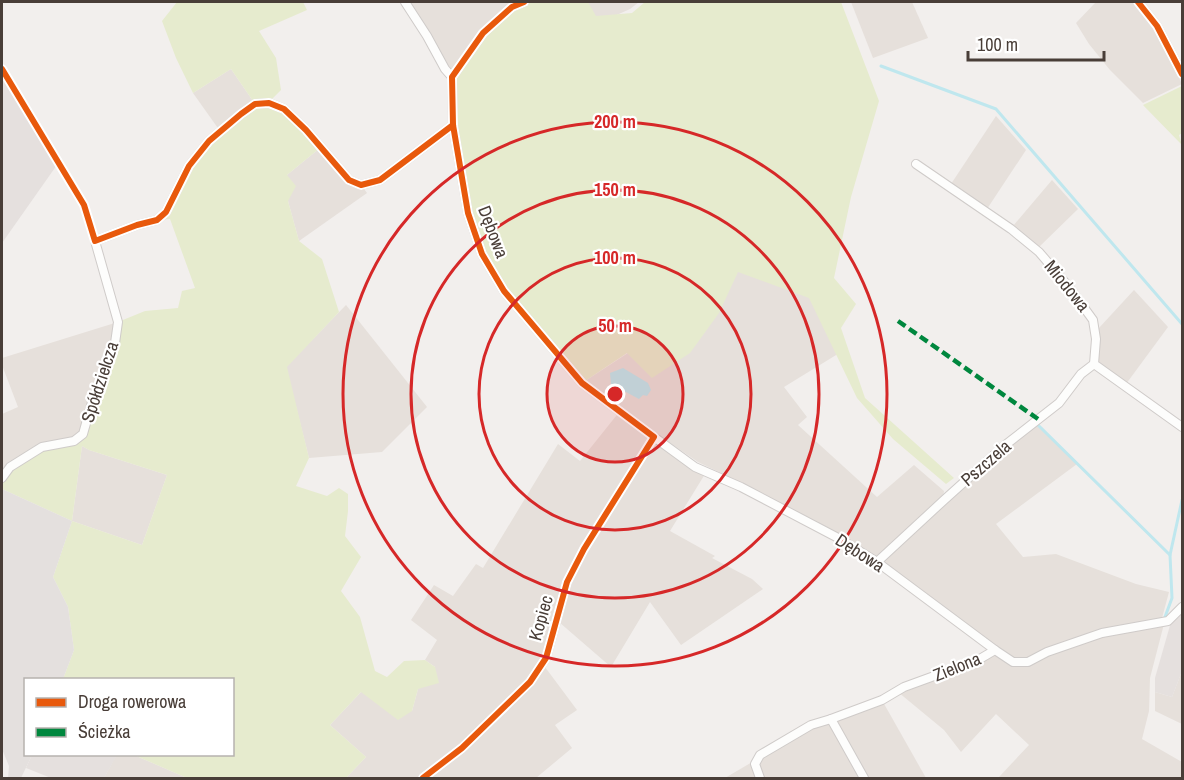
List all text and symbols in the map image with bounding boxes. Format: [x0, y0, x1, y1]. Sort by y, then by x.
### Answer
scale bar [968, 24, 1104, 62]
text: 100 m [977, 32, 1018, 57]
text: 200 m [594, 109, 636, 134]
text: 150 m [594, 177, 636, 202]
street label: Dębowa [472, 202, 515, 262]
text: 100 m [594, 245, 636, 270]
street label: Miodowa [1039, 255, 1096, 317]
text: 50 m [598, 313, 632, 338]
street label: Spółdzielcza [75, 338, 124, 426]
centre of rings [605, 384, 625, 404]
street label: Pszczela [955, 434, 1016, 491]
street label: Dębowa [831, 527, 890, 578]
street label: Kopiec [522, 592, 559, 643]
street label: Zielona [929, 646, 984, 687]
legend [24, 678, 234, 756]
text: Droga rowerowa [78, 689, 186, 714]
text: Ścieżka [78, 719, 131, 744]

